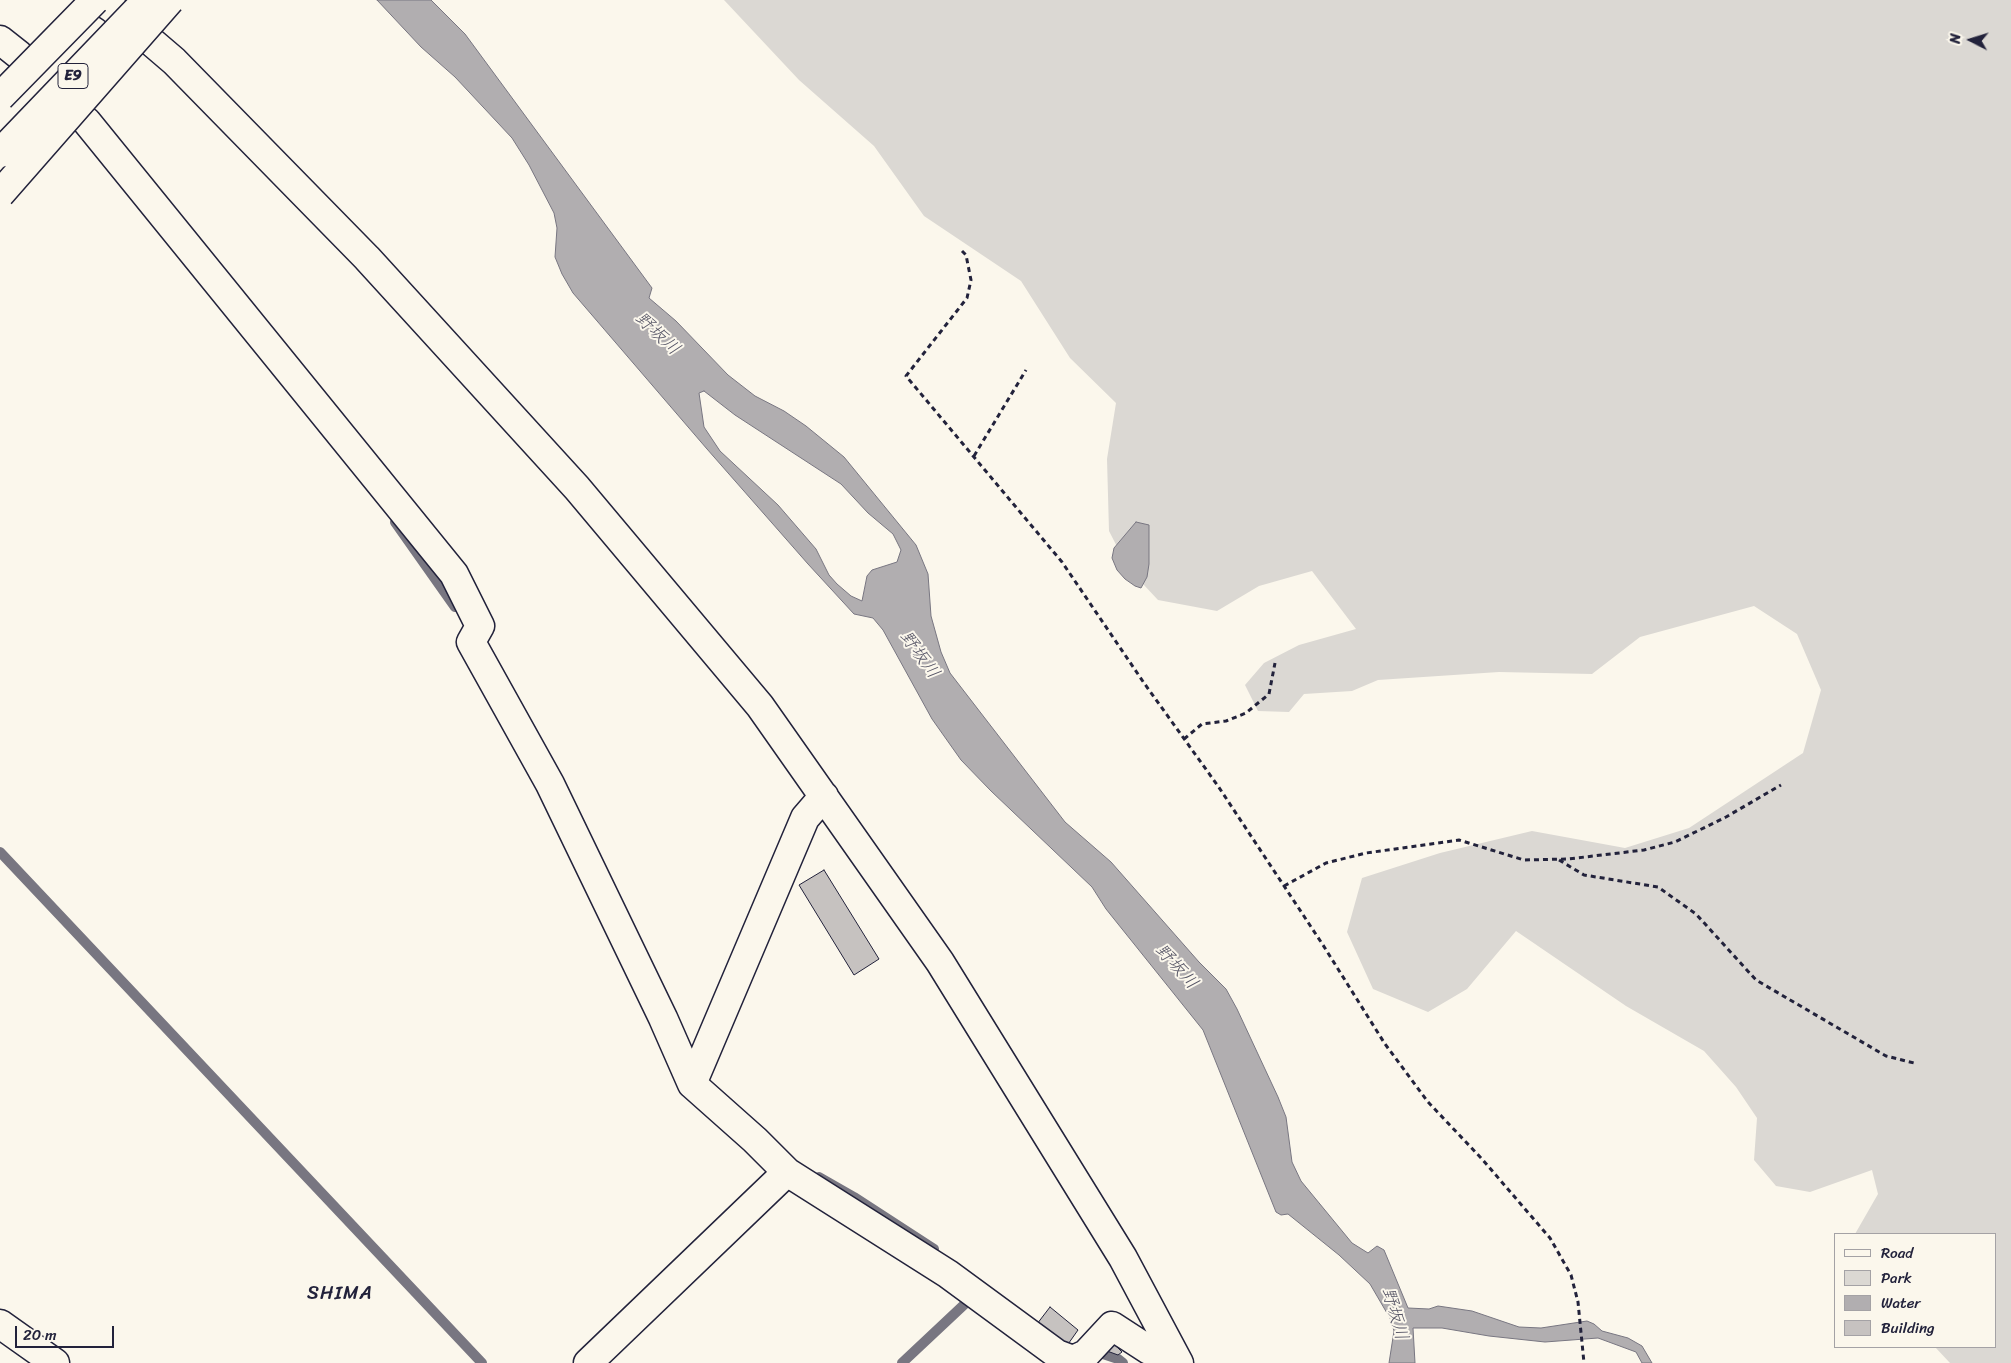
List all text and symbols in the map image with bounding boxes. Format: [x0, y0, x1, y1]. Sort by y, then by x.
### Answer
north arrow [1946, 15, 1996, 65]
text: N [1943, 33, 1968, 45]
road number: E9 [58, 64, 88, 88]
water label: 野坂川 [630, 308, 684, 360]
water label: 野坂川 [894, 627, 944, 683]
water label: 野坂川 [1150, 940, 1202, 994]
legend [1834, 1233, 1996, 1348]
text: Road [1881, 1240, 1913, 1266]
text: Park [1881, 1265, 1912, 1291]
district label: SHIMA [307, 1283, 373, 1305]
water label: 野坂川 [1376, 1285, 1412, 1343]
text: Water [1881, 1290, 1921, 1316]
text: Building [1881, 1315, 1935, 1341]
scale bar [18, 1316, 116, 1348]
text: 20 m [23, 1322, 57, 1348]

